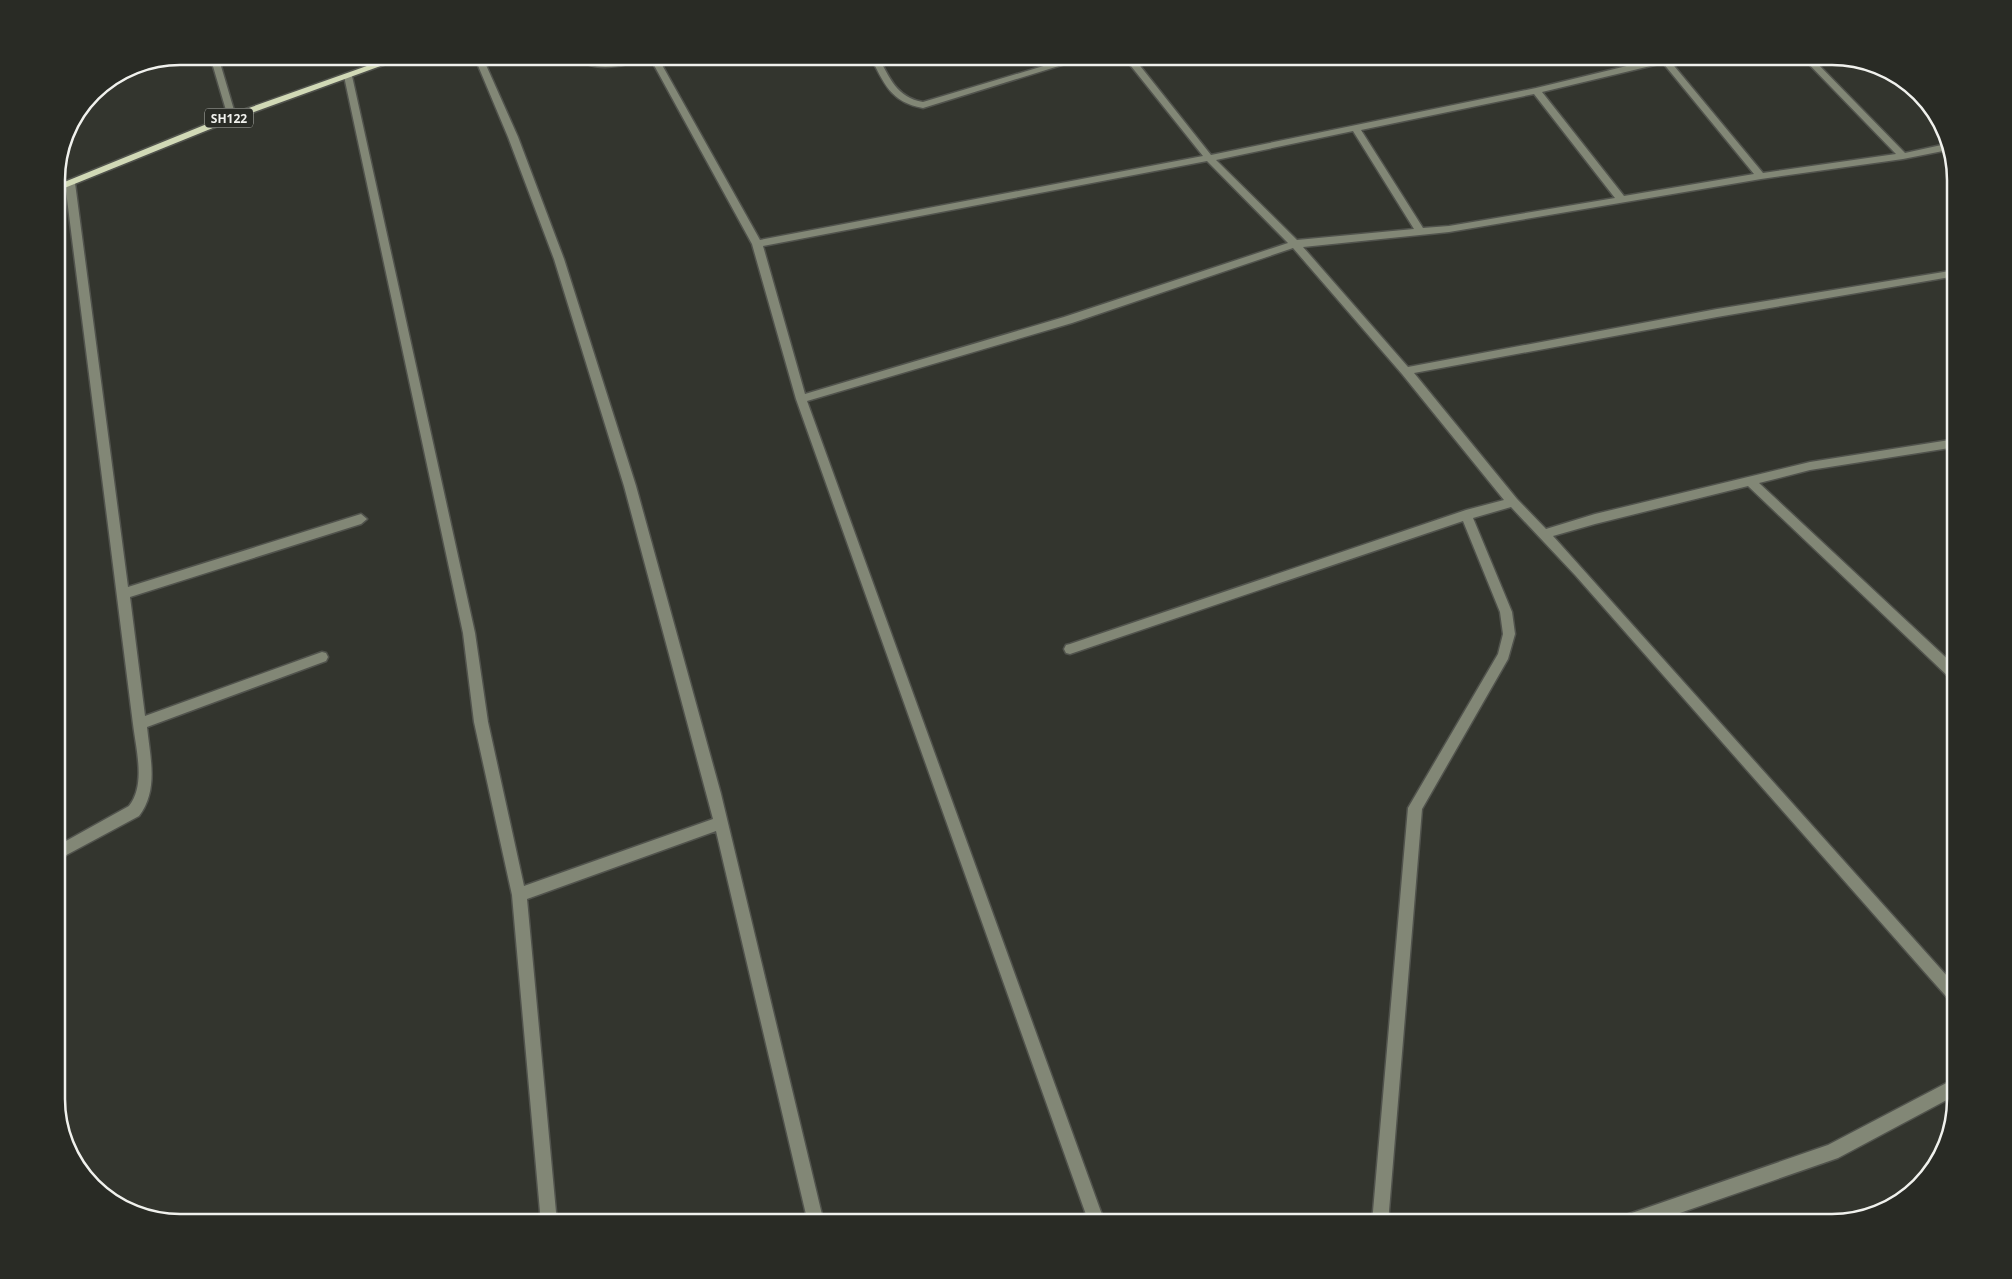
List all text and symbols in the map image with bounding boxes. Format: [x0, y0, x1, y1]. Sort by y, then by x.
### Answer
road number: SH122 [205, 109, 253, 128]

